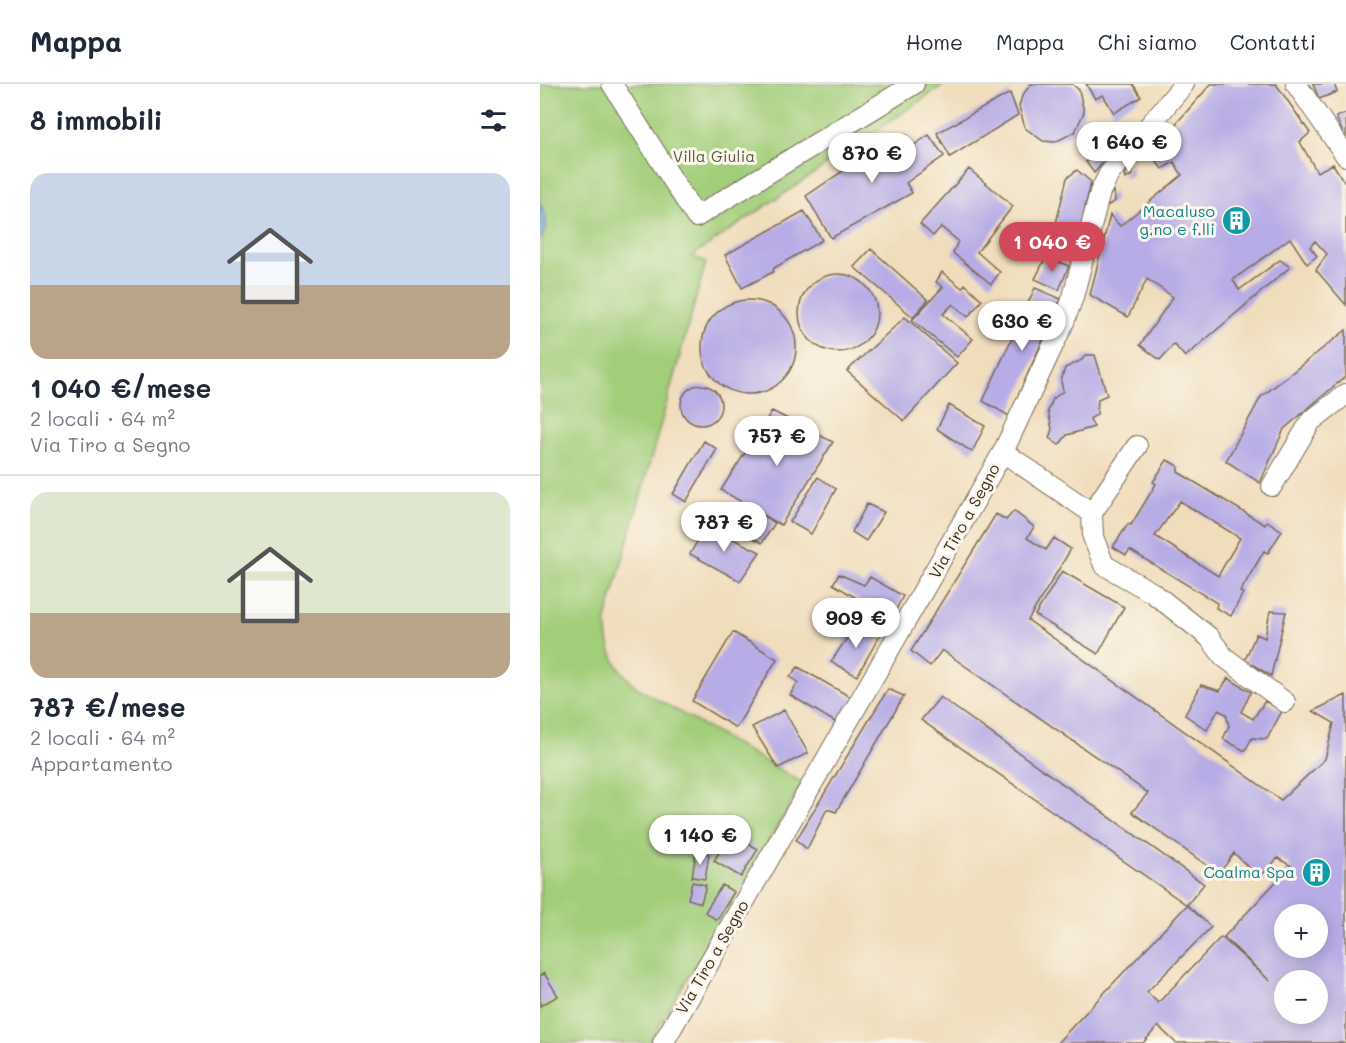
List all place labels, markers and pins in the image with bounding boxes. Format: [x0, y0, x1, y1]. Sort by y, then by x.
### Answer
pin: 1 640 € [1074, 122, 1184, 173]
pin: 870 € [830, 133, 914, 184]
place label: Macaluso g.no e f.lli [1140, 200, 1215, 239]
building icon: Macaluso g.no e f.lli [1220, 204, 1252, 236]
pin: 1 040 € [997, 222, 1107, 273]
pin: 630 € [980, 301, 1064, 352]
pin: 757 € [735, 416, 819, 467]
pin: 787 € [682, 502, 766, 553]
pin: 909 € [814, 598, 898, 649]
pin: 1 140 € [645, 815, 755, 866]
building icon: Coalma Spa [1300, 856, 1332, 888]
place label: Coalma Spa [1203, 861, 1295, 882]

